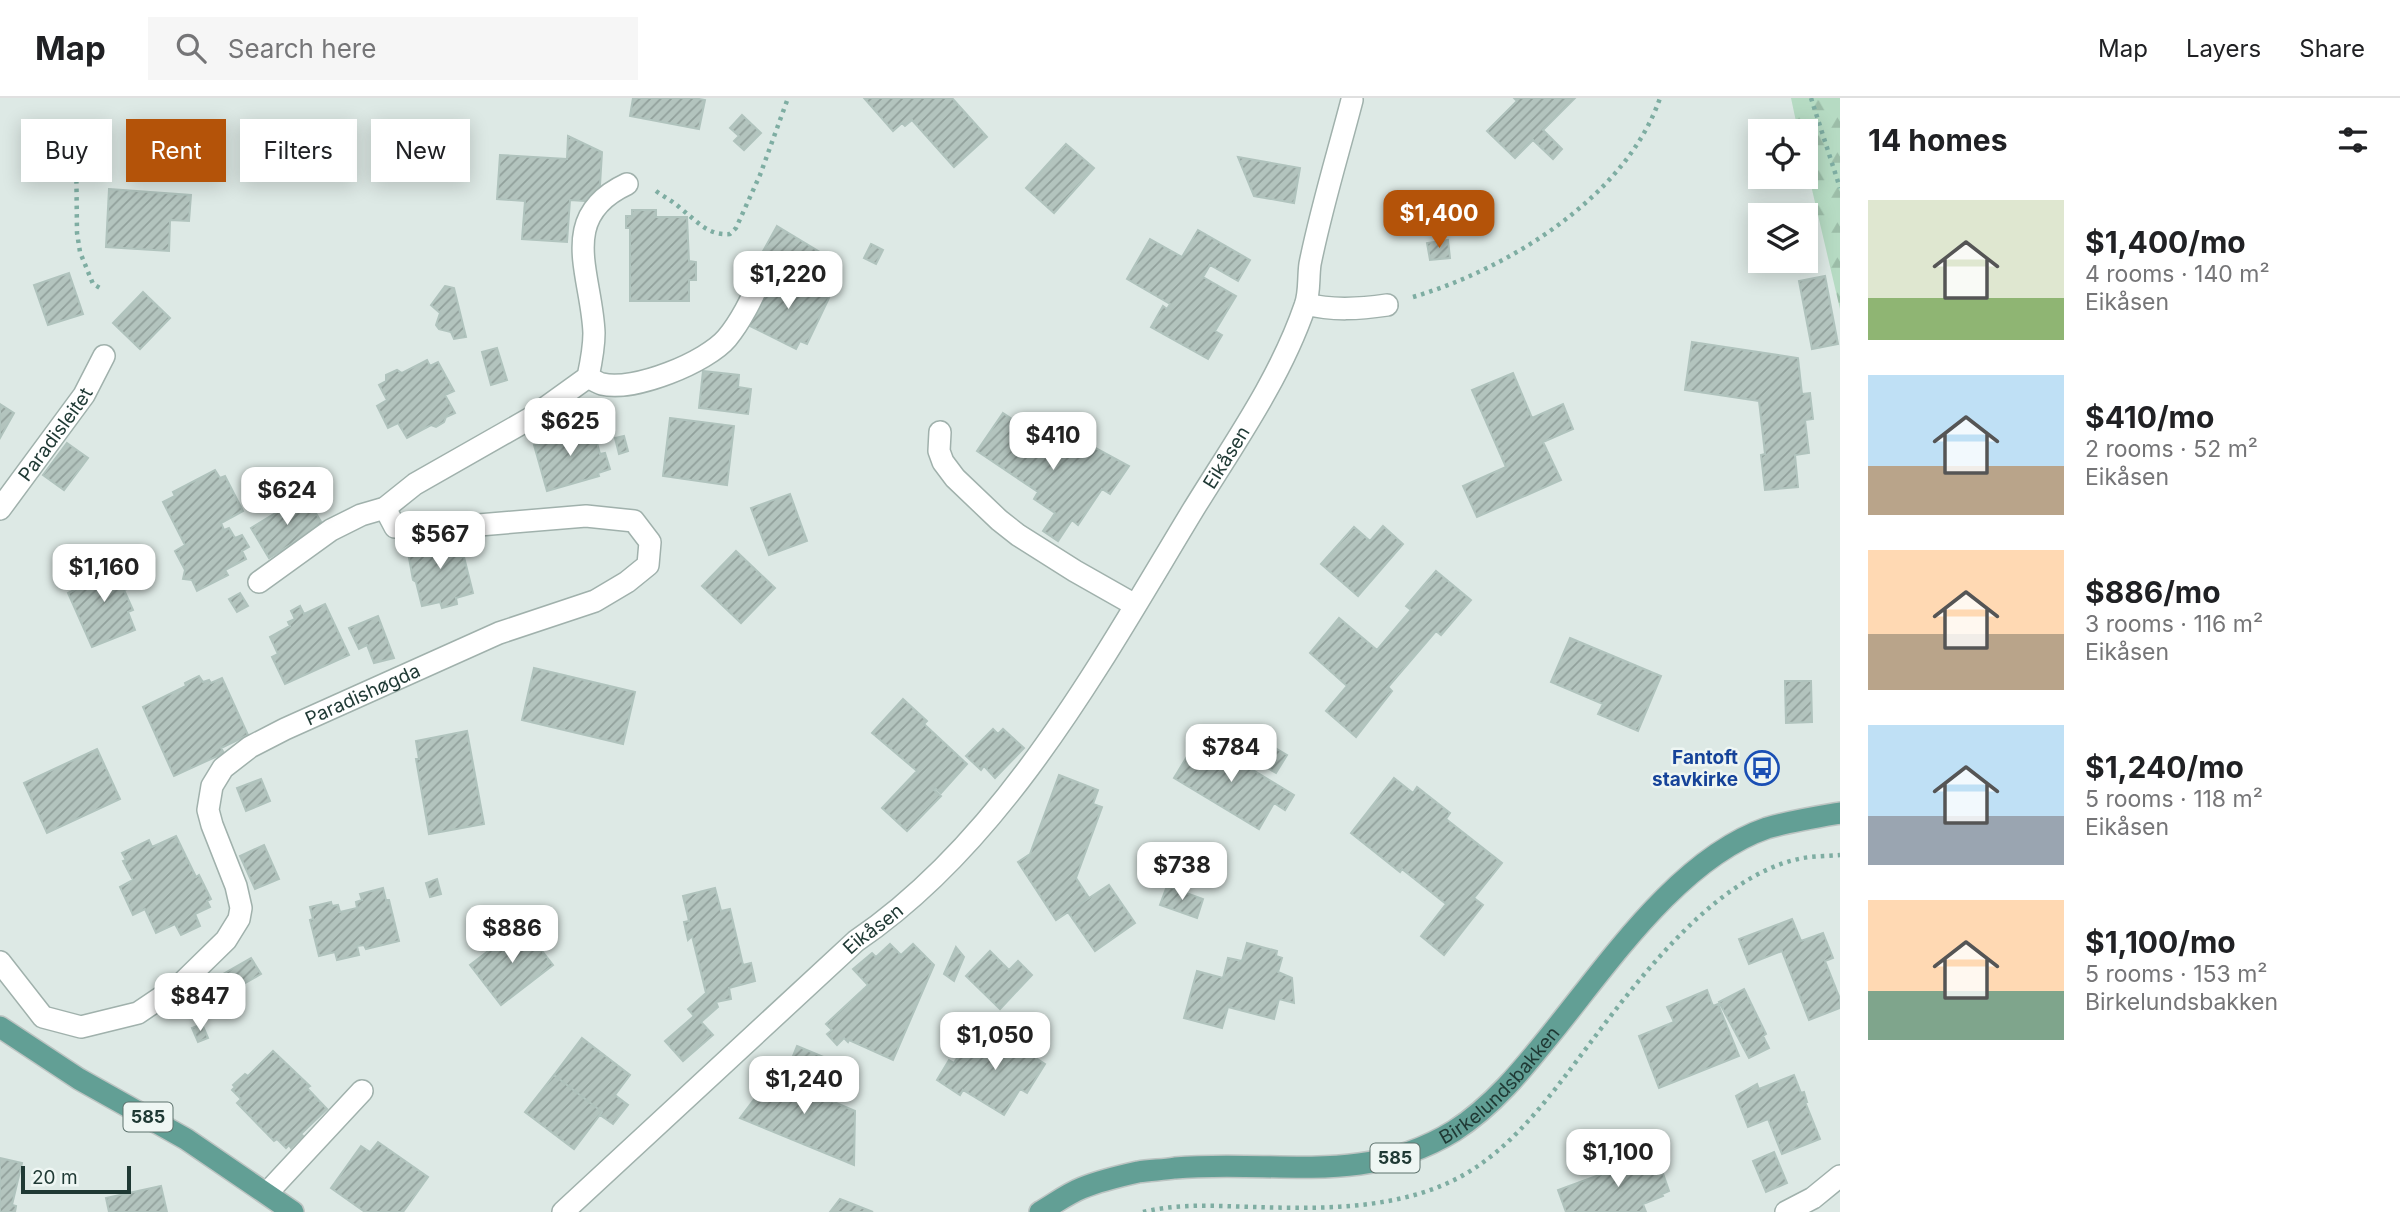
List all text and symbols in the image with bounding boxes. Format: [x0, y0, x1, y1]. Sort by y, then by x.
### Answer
search box [148, 17, 638, 80]
text: Map [35, 28, 106, 68]
icon: search [172, 29, 210, 67]
text: Search here [228, 33, 376, 64]
text: Map [2098, 34, 2148, 63]
text: Layers [2186, 34, 2261, 63]
text: Share [2299, 34, 2365, 63]
chip: Buy [21, 119, 112, 182]
chip: Rent [126, 119, 226, 182]
chip: Filters [240, 119, 357, 182]
chip: New [371, 119, 470, 182]
map controls [1748, 119, 1818, 273]
button: locate [1748, 119, 1818, 189]
icon: filters [2334, 121, 2372, 159]
text: 14 homes [1868, 122, 2007, 158]
pin: $1,400 [1382, 190, 1496, 250]
text: $1,400 [1399, 199, 1479, 227]
button: layers [1748, 203, 1818, 273]
text: $1,400/mo [2085, 224, 2246, 260]
icon: home [1924, 228, 2008, 312]
pin: $1,220 [731, 252, 845, 311]
text: $1,220 [749, 260, 827, 288]
text: 4 rooms · 140 m² [2085, 260, 2270, 288]
text: Eikåsen [2085, 288, 2169, 316]
street label: Paradisleitet [14, 384, 98, 486]
pin: $625 [529, 398, 611, 458]
text: $410/mo [2085, 399, 2214, 435]
icon: home [1924, 403, 2008, 487]
text: $625 [540, 407, 600, 435]
pin: $410 [1012, 412, 1094, 472]
text: $410 [1025, 421, 1081, 449]
street label: Eikåsen [1198, 422, 1255, 493]
text: 2 rooms · 52 m² [2085, 435, 2258, 463]
text: Eikåsen [2085, 463, 2169, 491]
pin: $624 [246, 468, 328, 527]
text: $624 [257, 476, 317, 504]
pin: $567 [399, 512, 481, 571]
text: $567 [411, 520, 469, 548]
pin: $1,160 [47, 545, 161, 604]
text: $1,160 [69, 553, 139, 581]
text: $886/mo [2085, 574, 2221, 610]
icon: home [1924, 578, 2008, 662]
text: 3 rooms · 116 m² [2085, 610, 2263, 638]
text: Eikåsen [2085, 638, 2169, 666]
street label: Paradishøgda [302, 659, 424, 730]
pin: $784 [1190, 724, 1272, 784]
text: $784 [1202, 733, 1260, 761]
place label: Fantoft stavkirke [1652, 746, 1738, 791]
bus stop icon: Fantoft stavkirke [1743, 749, 1781, 787]
text: $1,240/mo [2085, 749, 2244, 785]
icon: home [1924, 753, 2008, 837]
text: 5 rooms · 118 m² [2085, 785, 2263, 813]
text: Eikåsen [2085, 813, 2169, 841]
pin: $738 [1141, 842, 1223, 902]
text: $738 [1153, 851, 1211, 879]
street label: Eikåsen [838, 899, 908, 959]
pin: $886 [471, 906, 553, 965]
text: $886 [482, 914, 542, 942]
text: $1,100/mo [2085, 924, 2236, 960]
icon: home [1924, 928, 2008, 1012]
text: 5 rooms · 153 m² [2085, 960, 2267, 988]
pin: $847 [159, 974, 241, 1033]
text: $847 [171, 982, 229, 1010]
text: Birkelundsbakken [2085, 988, 2278, 1016]
pin: $1,050 [938, 1012, 1052, 1072]
text: $1,050 [956, 1021, 1034, 1049]
street label: Birkelundsbakken [1435, 1022, 1564, 1149]
pin: $1,240 [747, 1056, 861, 1116]
text: $1,240 [765, 1065, 843, 1093]
road number: 585 [124, 1102, 172, 1132]
pin: $1,100 [1561, 1130, 1675, 1189]
text: $1,100 [1582, 1138, 1654, 1166]
road number: 585 [1370, 1143, 1420, 1172]
scale bar [21, 1163, 131, 1195]
text: 20 m [32, 1166, 78, 1189]

